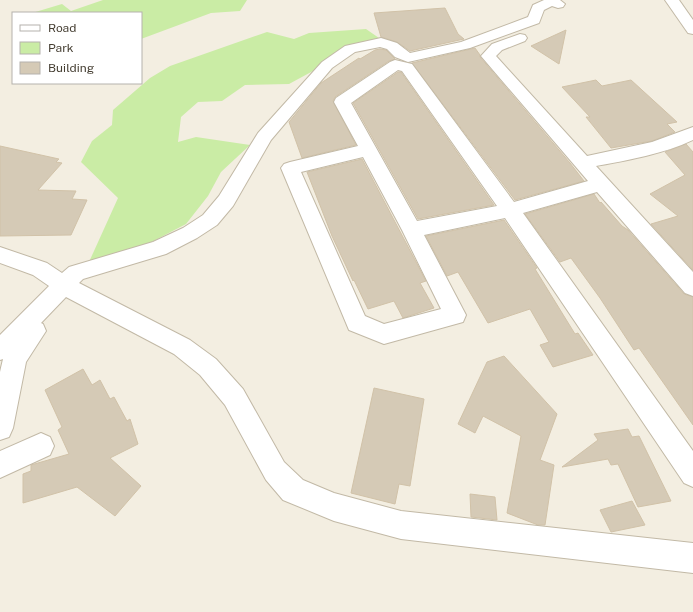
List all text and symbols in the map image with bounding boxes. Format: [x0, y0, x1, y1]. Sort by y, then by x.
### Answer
legend [12, 12, 142, 84]
text: Road [48, 21, 76, 35]
text: Park [48, 41, 74, 55]
text: Building [48, 61, 94, 75]

